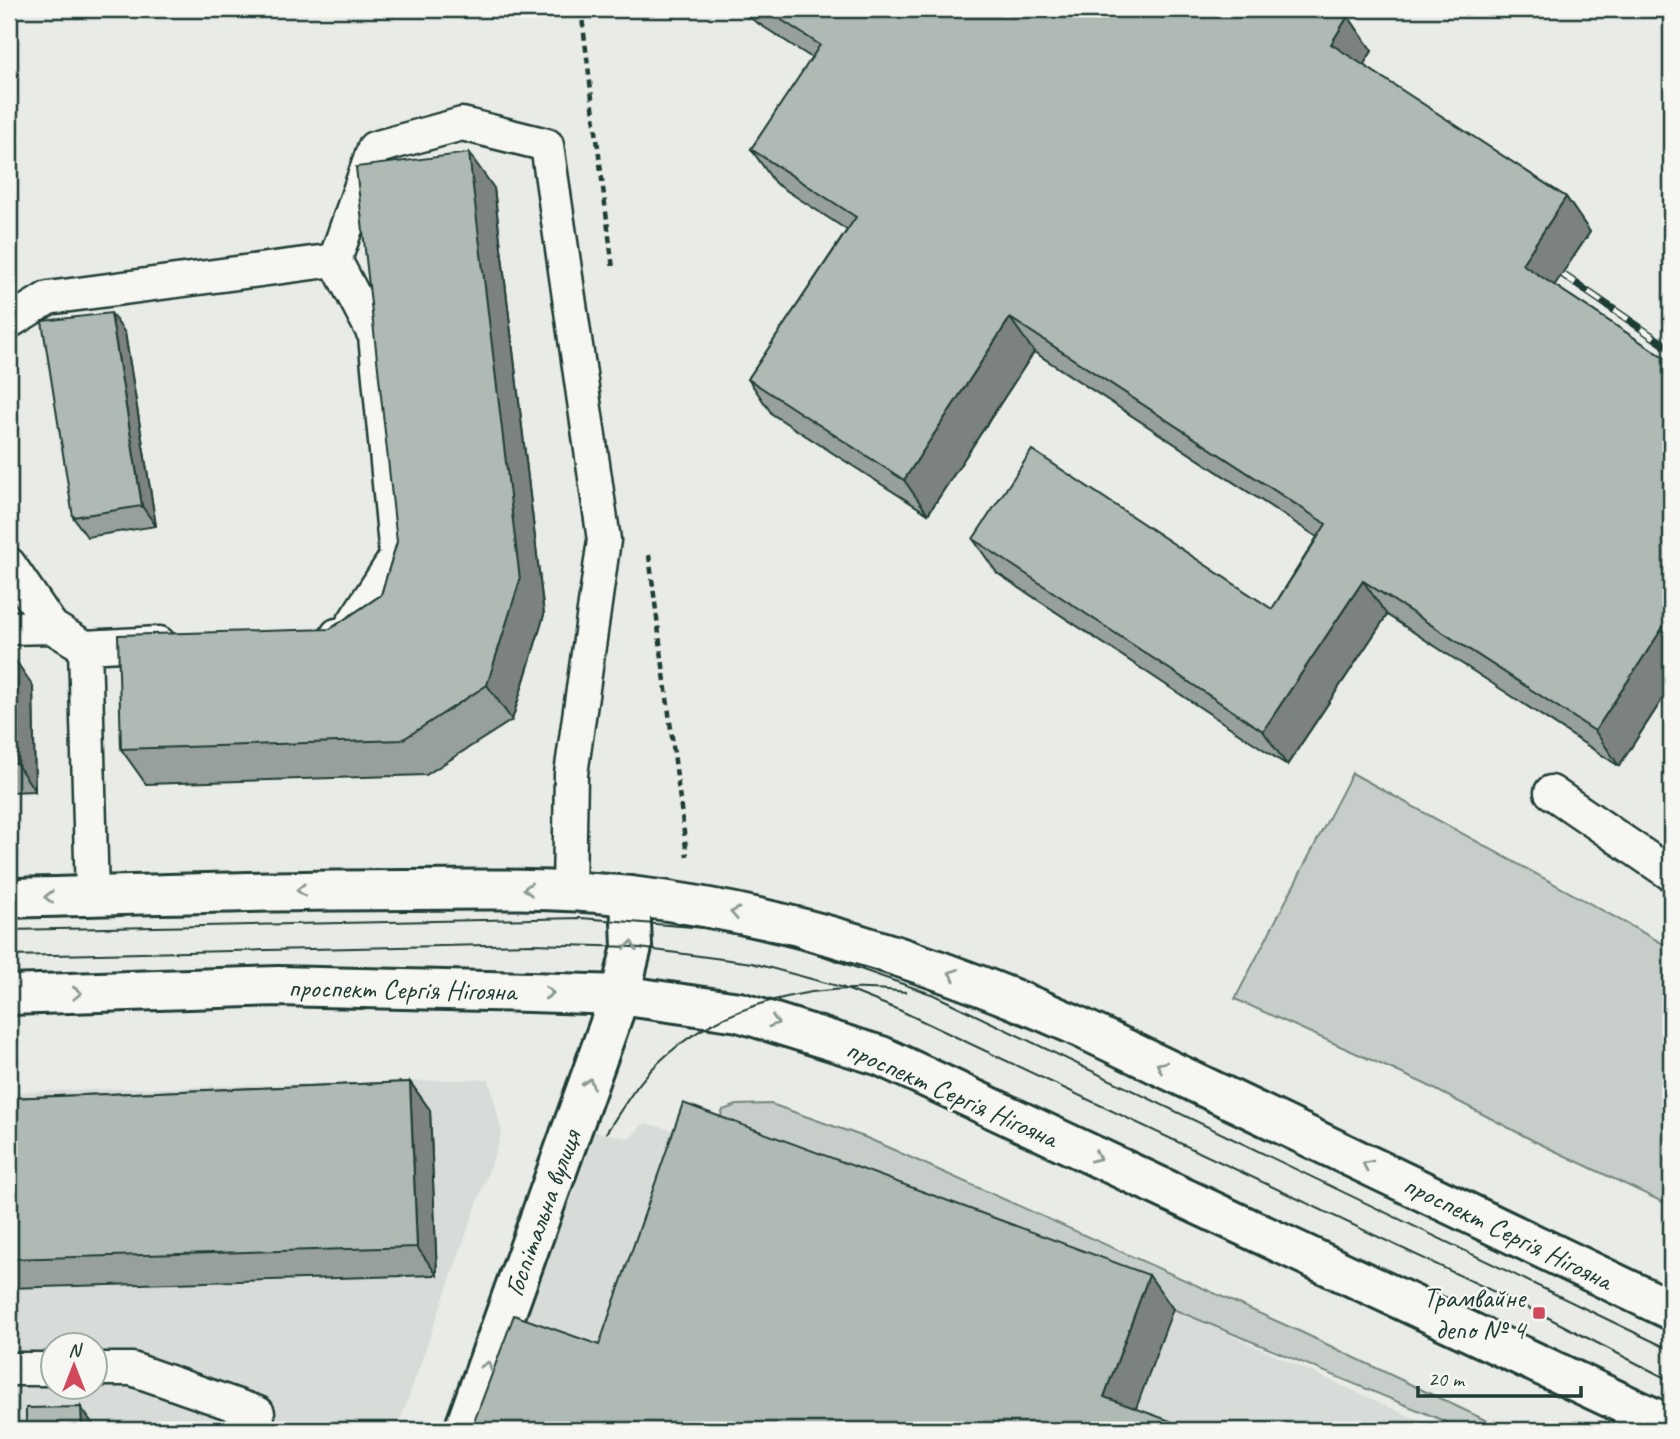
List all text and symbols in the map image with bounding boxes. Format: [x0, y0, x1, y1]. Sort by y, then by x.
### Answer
one-way arrow [522, 882, 533, 897]
one-way arrow [295, 883, 306, 898]
one-way arrow [43, 890, 54, 905]
one-way arrow [729, 907, 741, 922]
one-way arrow [623, 940, 638, 952]
one-way arrow [948, 969, 960, 983]
street label: проспект Сергія Нігояна [288, 970, 519, 1009]
one-way arrow [72, 985, 83, 1000]
one-way arrow [544, 985, 555, 1000]
one-way arrow [768, 1014, 780, 1029]
street label: проспект Сергія Нігояна [841, 1031, 1065, 1156]
one-way arrow [1156, 1061, 1168, 1075]
one-way arrow [581, 1077, 595, 1089]
street label: Госпітальна вулиця [496, 1123, 589, 1301]
one-way arrow [1089, 1149, 1102, 1163]
one-way arrow [1361, 1159, 1374, 1173]
street label: проспект Сергія Нігояна [1398, 1166, 1620, 1299]
place label: Трамвайне депо № 4 [1423, 1280, 1527, 1347]
marker: Трамвайне депо № 4 [1531, 1305, 1547, 1321]
north arrow [38, 1330, 108, 1400]
text: N [68, 1338, 83, 1362]
scale bar [1418, 1355, 1580, 1399]
one-way arrow [479, 1361, 493, 1373]
text: 20 m [1428, 1366, 1466, 1392]

